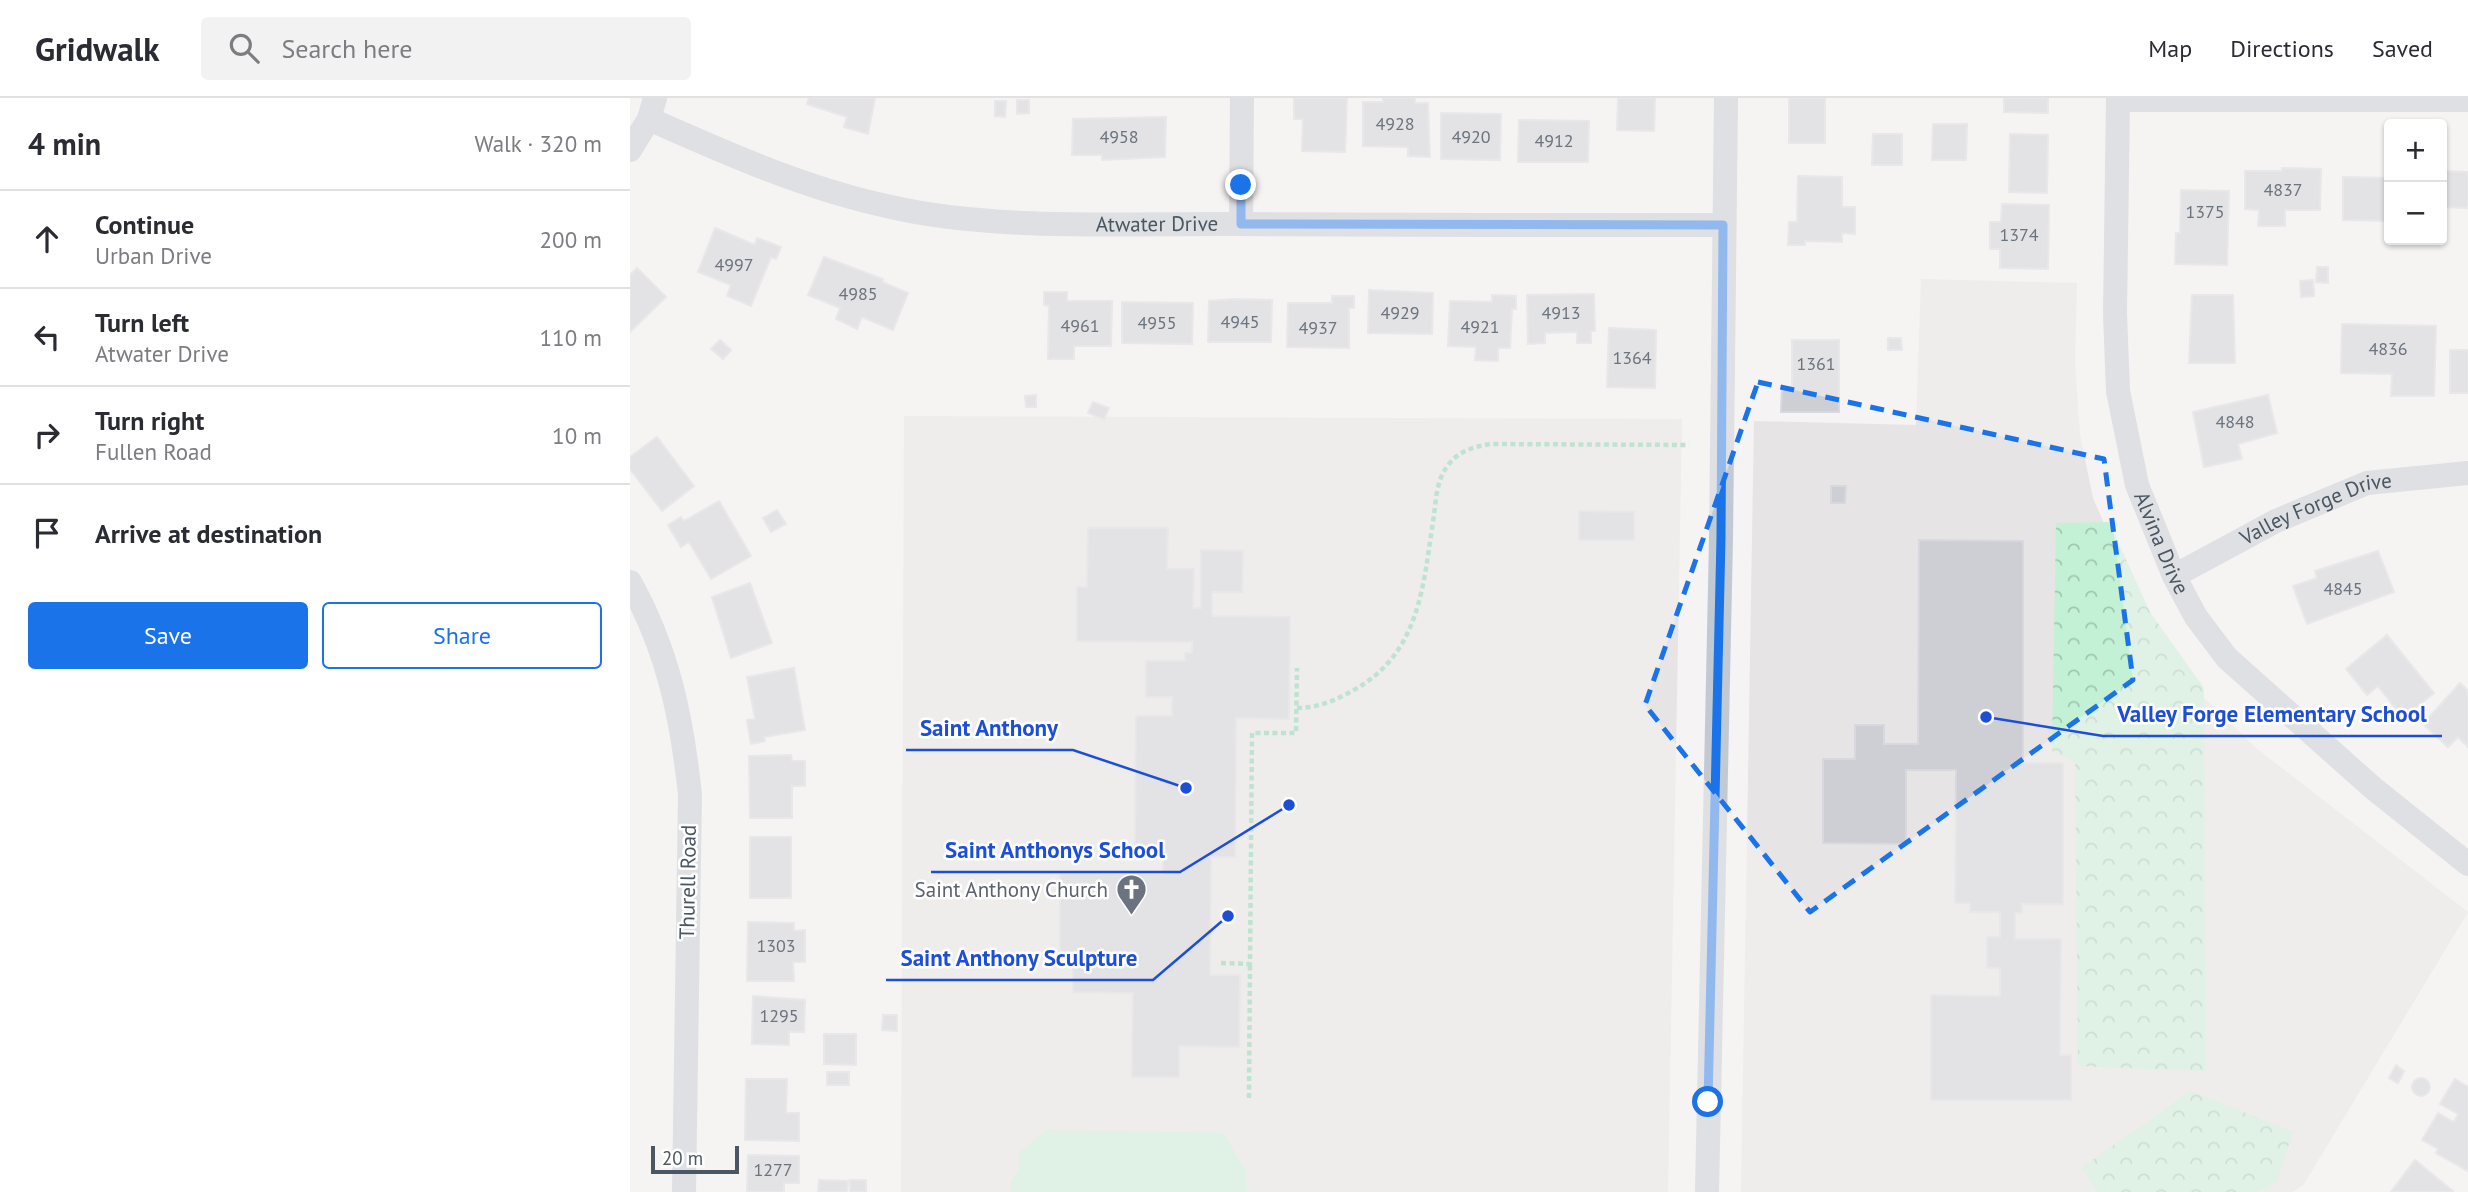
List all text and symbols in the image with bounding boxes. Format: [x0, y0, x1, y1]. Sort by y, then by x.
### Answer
search box [201, 17, 691, 80]
text: Gridwalk [35, 27, 159, 70]
icon: search [225, 29, 263, 67]
text: Search here [281, 32, 413, 65]
text: Map [2148, 33, 2192, 64]
text: Directions [2230, 33, 2334, 64]
text: Saved [2372, 33, 2433, 64]
house number: 4928 [1375, 112, 1415, 135]
map controls [2384, 119, 2447, 245]
button: + [2384, 119, 2447, 182]
text: 4 min [28, 124, 101, 163]
house number: 4958 [1099, 125, 1139, 148]
house number: 4920 [1451, 125, 1491, 148]
text: Walk · 320 m [475, 129, 602, 158]
house number: 4912 [1534, 129, 1574, 152]
route end [1225, 169, 1256, 200]
house number: 4837 [2263, 178, 2303, 201]
button: − [2384, 182, 2447, 245]
house number: 1375 [2185, 200, 2225, 223]
text: Continue [95, 208, 194, 241]
street label: Atwater Drive [1096, 210, 1218, 238]
icon: ahead [28, 220, 66, 258]
house number: 1374 [1999, 223, 2039, 246]
text: 200 m [540, 225, 602, 254]
text: Urban Drive [95, 241, 212, 270]
house number: 4997 [714, 253, 754, 276]
house number: 4985 [838, 282, 878, 305]
house number: 4929 [1380, 301, 1420, 324]
house number: 4913 [1541, 301, 1581, 324]
text: Turn left [95, 306, 189, 339]
house number: 4945 [1220, 310, 1260, 333]
house number: 4955 [1137, 311, 1177, 334]
house number: 4961 [1060, 314, 1100, 337]
house number: 4921 [1460, 315, 1500, 338]
house number: 4937 [1298, 316, 1338, 339]
icon: left [28, 318, 66, 356]
text: 110 m [540, 323, 602, 352]
house number: 4836 [2368, 337, 2408, 360]
text: Atwater Drive [95, 339, 229, 368]
house number: 1364 [1612, 346, 1652, 369]
house number: 1361 [1796, 352, 1836, 375]
text: Turn right [95, 404, 204, 437]
house number: 4848 [2215, 410, 2255, 433]
icon: right [28, 416, 66, 454]
text: 10 m [552, 421, 602, 450]
text: Fullen Road [95, 437, 212, 466]
street label: Valley Forge Drive [2234, 467, 2393, 551]
street label: Alvina Drive [2128, 488, 2195, 599]
icon: arrive [28, 514, 66, 552]
text: Arrive at destination [95, 517, 322, 550]
house number: 4845 [2323, 577, 2363, 600]
button: Save [28, 602, 308, 669]
button: Share [322, 602, 602, 669]
callout: Valley Forge Elementary School [2103, 692, 2442, 736]
text: Valley Forge Elementary School [2116, 699, 2427, 728]
callout: Saint Anthony [906, 706, 1073, 750]
text: Saint Anthony [920, 713, 1059, 742]
street label: Thurell Road [673, 824, 702, 940]
callout: Saint Anthonys School [931, 828, 1180, 872]
text: Saint Anthonys School [945, 835, 1165, 864]
church icon: Saint Anthony Church [1114, 873, 1148, 917]
place label: Saint Anthony Church [915, 876, 1108, 903]
house number: 1303 [756, 934, 796, 957]
callout: Saint Anthony Sculpture [886, 936, 1153, 980]
text: Saint Anthony Sculpture [901, 943, 1138, 972]
house number: 1295 [759, 1004, 799, 1027]
route start [1692, 1086, 1723, 1117]
scale bar [651, 1143, 738, 1175]
text: 20 m [662, 1146, 703, 1170]
house number: 1277 [753, 1158, 793, 1181]

